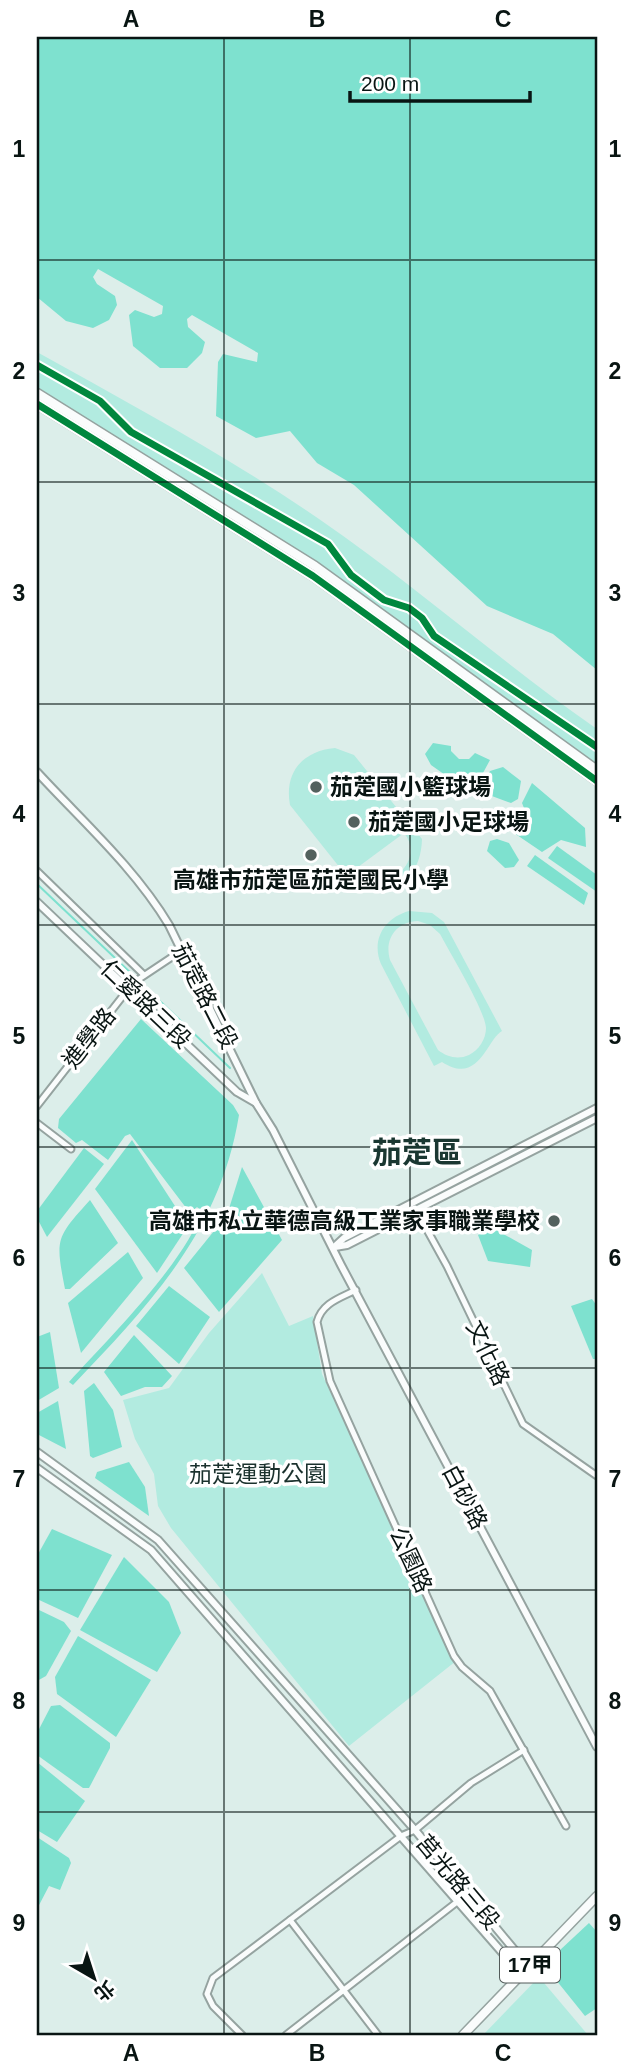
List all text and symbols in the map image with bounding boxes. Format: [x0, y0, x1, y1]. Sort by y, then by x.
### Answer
text: A [123, 6, 139, 32]
text: B [309, 6, 325, 32]
text: C [495, 6, 511, 32]
scale bar [350, 60, 531, 104]
text: 200 m [361, 72, 419, 95]
text: 1 [13, 136, 26, 162]
text: 1 [609, 136, 622, 162]
text: 2 [13, 358, 25, 384]
text: 2 [609, 358, 621, 384]
text: 3 [13, 580, 25, 606]
text: 3 [609, 580, 621, 606]
place label: 茄萣國小籃球場 [330, 774, 491, 800]
marker: 茄萣國小籃球場 [308, 779, 324, 795]
text: 4 [13, 801, 26, 827]
text: 4 [609, 801, 622, 827]
place label: 茄萣國小足球場 [368, 809, 529, 835]
marker: 茄萣國小足球場 [346, 814, 362, 830]
marker: 高雄市茄萣區茄萣國民小學 [303, 847, 319, 863]
place label: 高雄市茄萣區茄萣國民小學 [173, 867, 449, 893]
street label: 茄萣路二段 [167, 939, 243, 1053]
street label: 仁愛路三段 [96, 955, 196, 1053]
street label: 進學路 [58, 1003, 120, 1073]
text: 5 [13, 1023, 26, 1049]
text: 5 [609, 1023, 622, 1049]
district label: 茄萣區 [372, 1136, 462, 1169]
place label: 高雄市私立華德高級工業家事職業學校 [149, 1208, 540, 1234]
marker: 高雄市私立華德高級工業家事職業學校 [546, 1213, 562, 1229]
text: 6 [13, 1245, 25, 1271]
text: 6 [609, 1245, 621, 1271]
street label: 文化路 [461, 1316, 515, 1390]
street label: 白砂路 [437, 1460, 493, 1534]
park label: 茄萣運動公園 [189, 1461, 327, 1487]
text: 7 [13, 1466, 25, 1492]
text: 7 [609, 1466, 621, 1492]
street label: 公園路 [385, 1523, 437, 1597]
text: 8 [13, 1688, 26, 1714]
text: 8 [609, 1688, 622, 1714]
street label: 莒光路三段 [411, 1830, 505, 1934]
text: 9 [13, 1910, 25, 1936]
text: 9 [609, 1910, 621, 1936]
north arrow [60, 1942, 130, 2012]
road number: 17甲 [500, 1948, 560, 1982]
text: 北 [90, 1977, 118, 2005]
text: A [123, 2040, 139, 2066]
text: B [309, 2040, 325, 2066]
text: C [495, 2040, 511, 2066]

